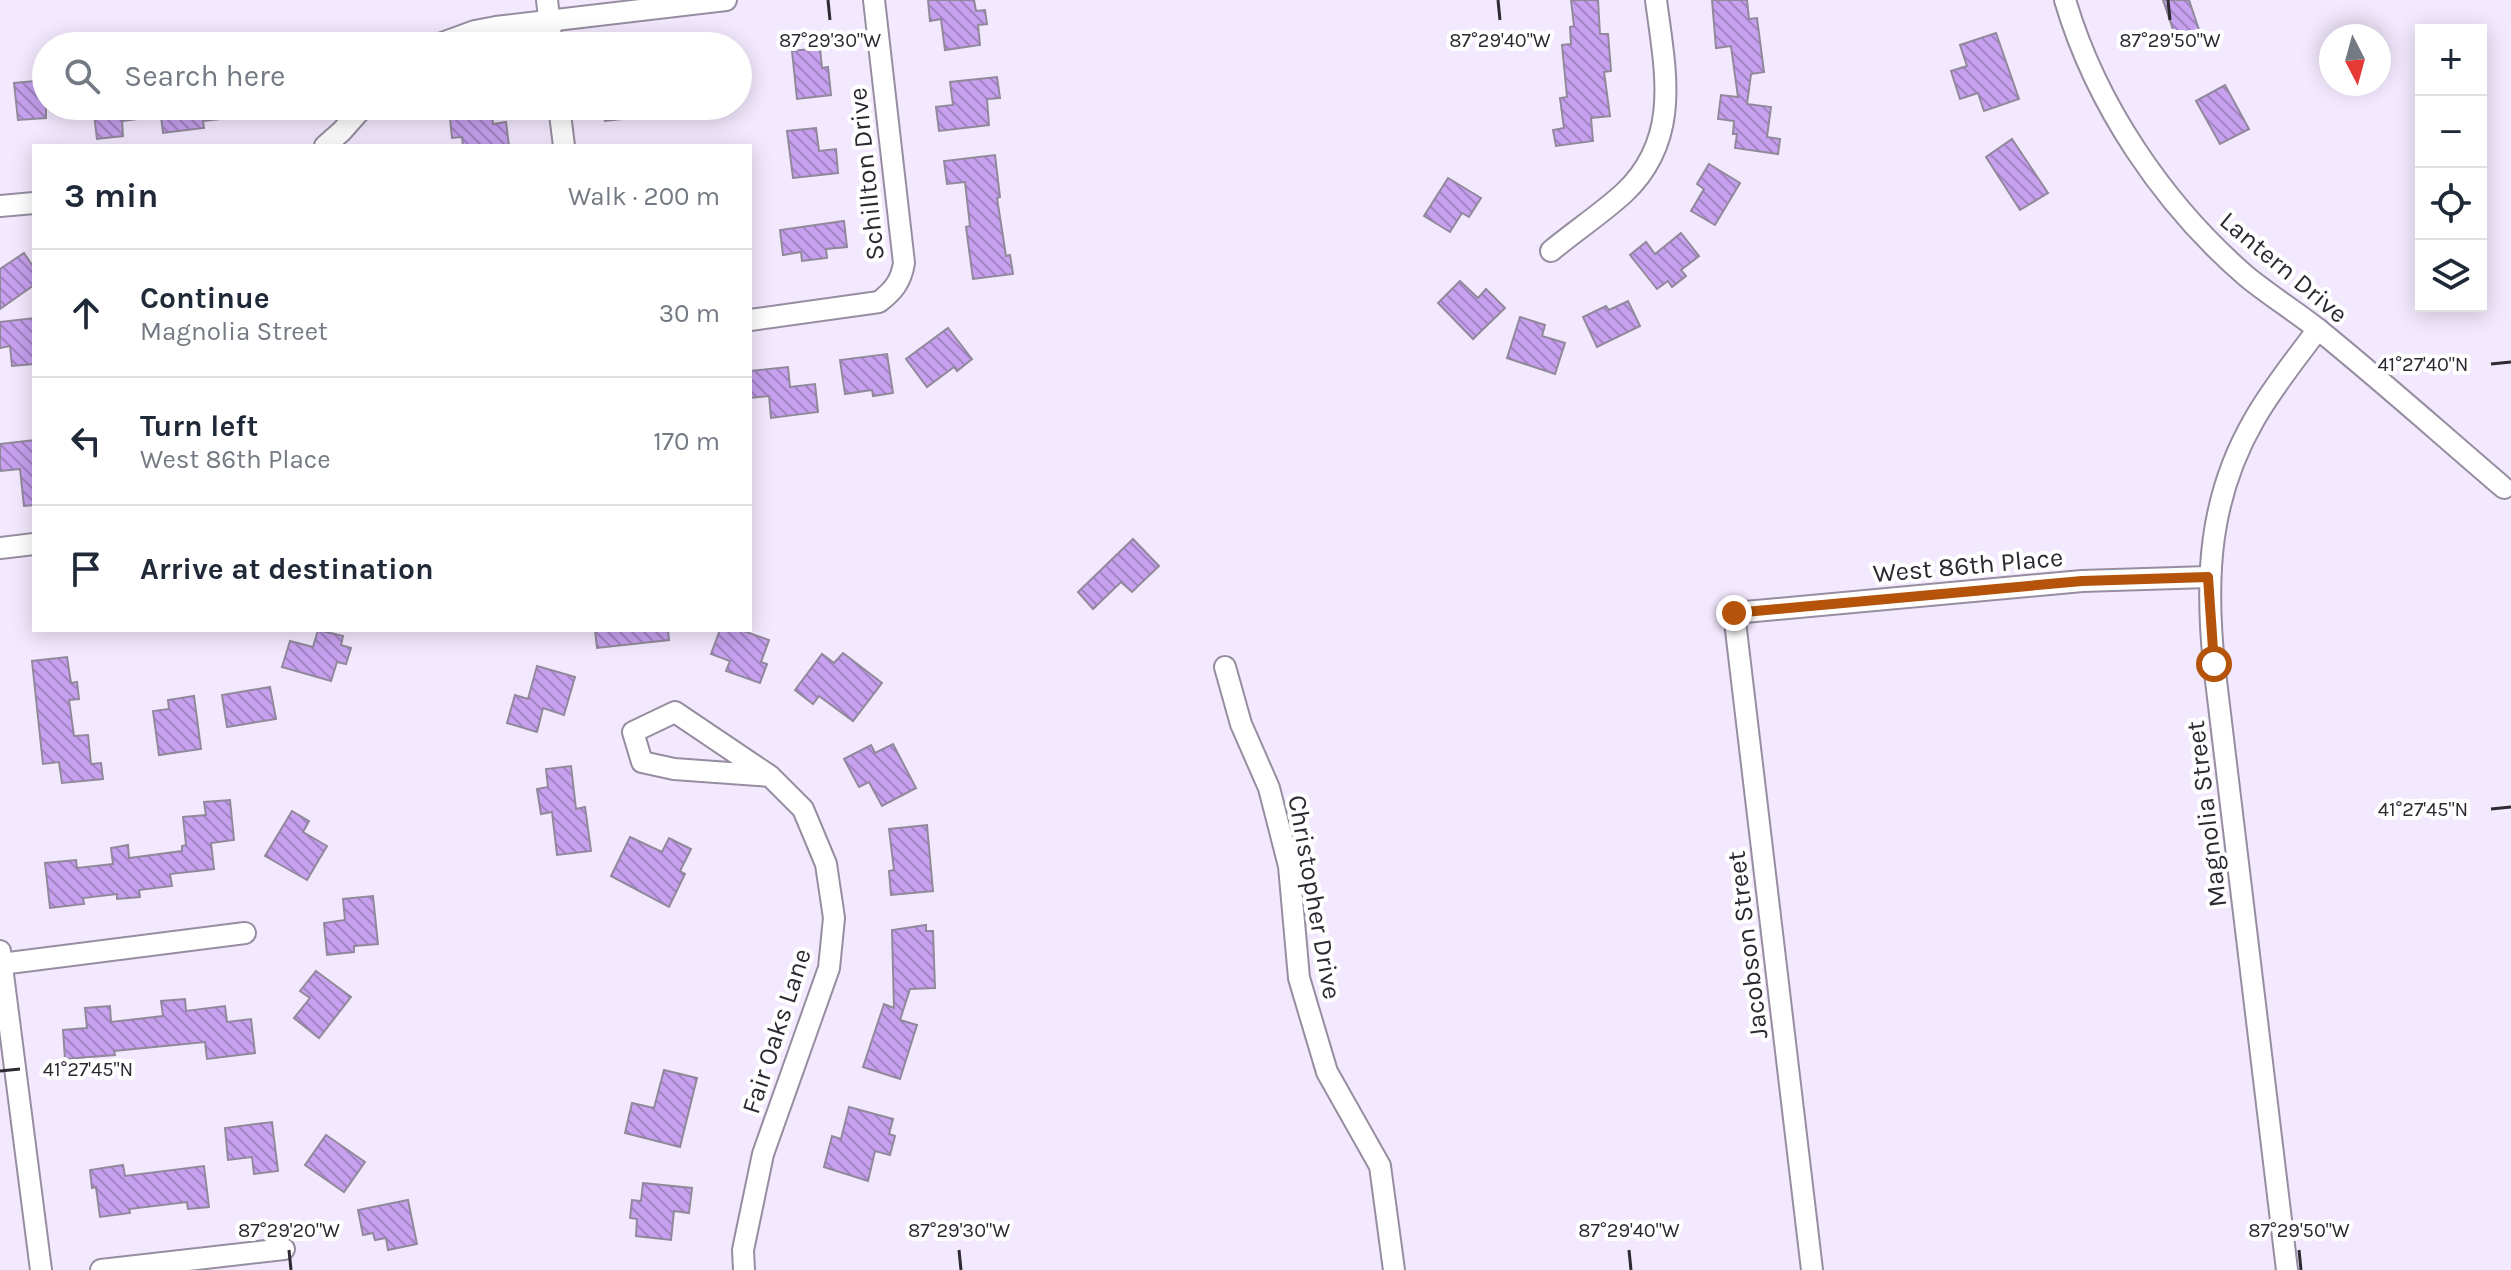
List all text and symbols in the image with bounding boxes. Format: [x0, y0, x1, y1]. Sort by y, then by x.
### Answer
north arrow [2319, 24, 2391, 96]
map controls [2415, 24, 2487, 312]
button: + [2415, 24, 2487, 96]
text: 87°29'30"W [779, 29, 881, 52]
text: 87°29'40"W [1449, 29, 1551, 52]
text: 87°29'50"W [2119, 29, 2221, 52]
search box [32, 32, 752, 120]
icon: search [60, 54, 104, 98]
text: Search here [124, 58, 285, 94]
street label: Schillton Drive [842, 86, 891, 262]
button: − [2415, 96, 2487, 168]
button: locate [2415, 168, 2487, 240]
text: 3 min [64, 176, 158, 216]
text: Walk · 200 m [568, 181, 720, 212]
street label: Lantern Drive [2213, 205, 2354, 330]
button: layers [2415, 240, 2487, 312]
text: Continue [140, 280, 270, 316]
icon: ahead [64, 291, 108, 335]
text: 30 m [659, 298, 720, 329]
text: Magnolia Street [140, 316, 328, 347]
text: 41°27'40"N [2377, 353, 2469, 376]
text: Turn left [140, 408, 258, 444]
icon: left [64, 419, 108, 463]
text: 170 m [653, 426, 720, 457]
text: West 86th Place [140, 444, 331, 475]
street label: West 86th Place [1872, 542, 2064, 589]
icon: arrive [64, 547, 108, 591]
text: Arrive at destination [140, 551, 434, 587]
route end [1716, 595, 1752, 631]
route start [2196, 646, 2232, 682]
street label: Magnolia Street [2180, 719, 2233, 909]
street label: Christopher Drive [1281, 792, 1348, 1002]
text: 41°27'45"N [2378, 798, 2468, 821]
street label: Jacobson Street [1721, 849, 1774, 1041]
street label: Fair Oaks Lane [735, 945, 818, 1118]
text: 41°27'45"N [43, 1058, 133, 1081]
text: 87°29'20"W [238, 1219, 340, 1242]
text: 87°29'30"W [908, 1219, 1010, 1242]
text: 87°29'40"W [1578, 1219, 1680, 1242]
text: 87°29'50"W [2248, 1219, 2350, 1242]

